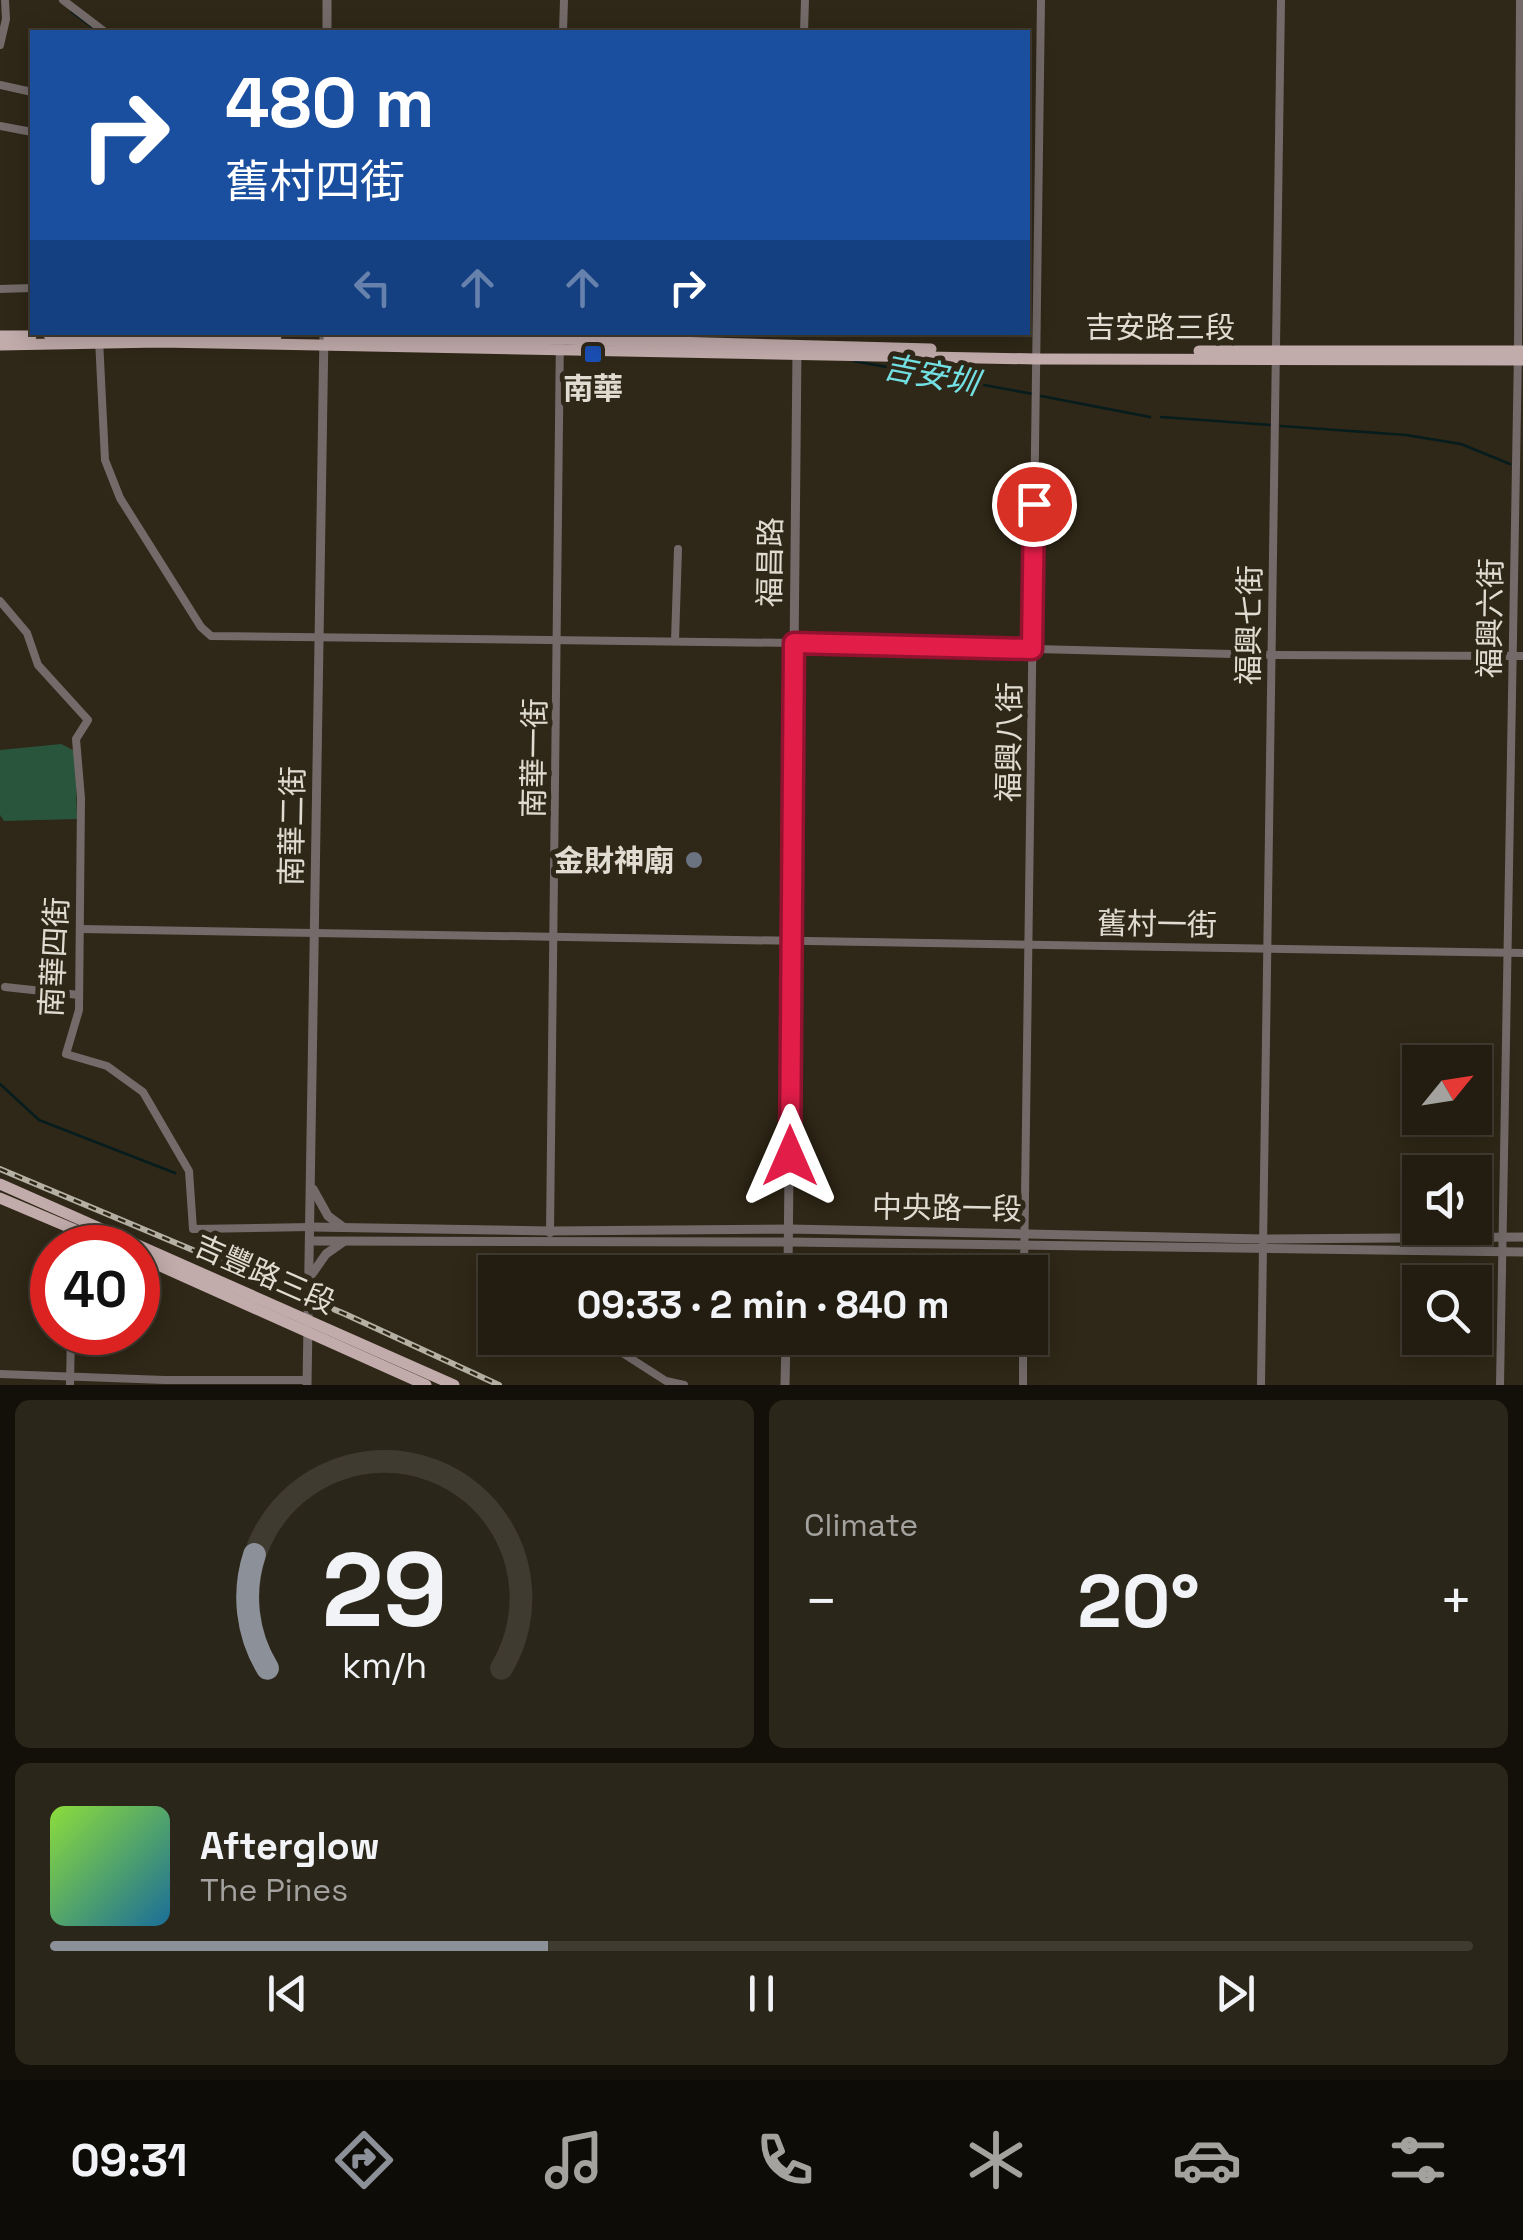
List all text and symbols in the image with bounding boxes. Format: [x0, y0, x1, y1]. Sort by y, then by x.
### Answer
text: 480 m [225, 58, 434, 147]
icon: right [60, 70, 190, 200]
text: 舊村四街 [225, 153, 405, 210]
icon: left [345, 260, 400, 315]
icon: ahead [450, 260, 505, 315]
icon: ahead [555, 260, 610, 315]
icon: right [660, 260, 715, 315]
street label: 吉安路三段 [1085, 308, 1235, 347]
marker: 南華 [582, 343, 604, 365]
water label: 吉安圳 [880, 346, 986, 405]
place label: 南華 [563, 369, 623, 408]
pin [992, 462, 1077, 547]
icon: arrive [1007, 477, 1062, 532]
street label: 福昌路 [750, 517, 790, 607]
street label: 福興六街 [1469, 558, 1511, 678]
street label: 福興七街 [1228, 565, 1270, 685]
street label: 福興八街 [988, 682, 1030, 802]
street label: 南華一街 [513, 698, 555, 818]
street label: 南華二街 [271, 766, 313, 886]
place label: 金財神廟 [554, 841, 674, 880]
marker: 金財神廟 [683, 849, 705, 871]
street label: 南華四街 [31, 896, 77, 1018]
street label: 舊村一街 [1097, 903, 1217, 945]
north arrow [1402, 1045, 1492, 1135]
map controls [1402, 1045, 1492, 1355]
position arrow [738, 1104, 842, 1208]
button: sound [1402, 1155, 1492, 1245]
street label: 中央路一段 [872, 1187, 1022, 1229]
speed limit sign: 40 [30, 1225, 160, 1355]
street label: 吉豐路三段 [189, 1226, 341, 1322]
button: search [1402, 1265, 1492, 1355]
text: 09:33 · 2 min · 840 m [577, 1281, 949, 1329]
text: Climate [804, 1505, 918, 1545]
text: 29 [322, 1524, 447, 1656]
text: 20° [1077, 1553, 1200, 1649]
text: − [804, 1566, 838, 1636]
text: + [1439, 1566, 1473, 1636]
text: km/h [342, 1643, 427, 1688]
text: Afterglow [200, 1822, 380, 1870]
text: The Pines [200, 1870, 348, 1910]
icon: previous [260, 1966, 315, 2021]
icon: pause [734, 1966, 789, 2021]
icon: next [1208, 1966, 1263, 2021]
icon: directions [329, 2125, 399, 2195]
icon: music [539, 2125, 609, 2195]
icon: phone [750, 2125, 820, 2195]
icon: climate [961, 2125, 1031, 2195]
icon: car [1172, 2125, 1242, 2195]
icon: filters [1383, 2125, 1453, 2195]
text: 09:31 [70, 2132, 188, 2189]

